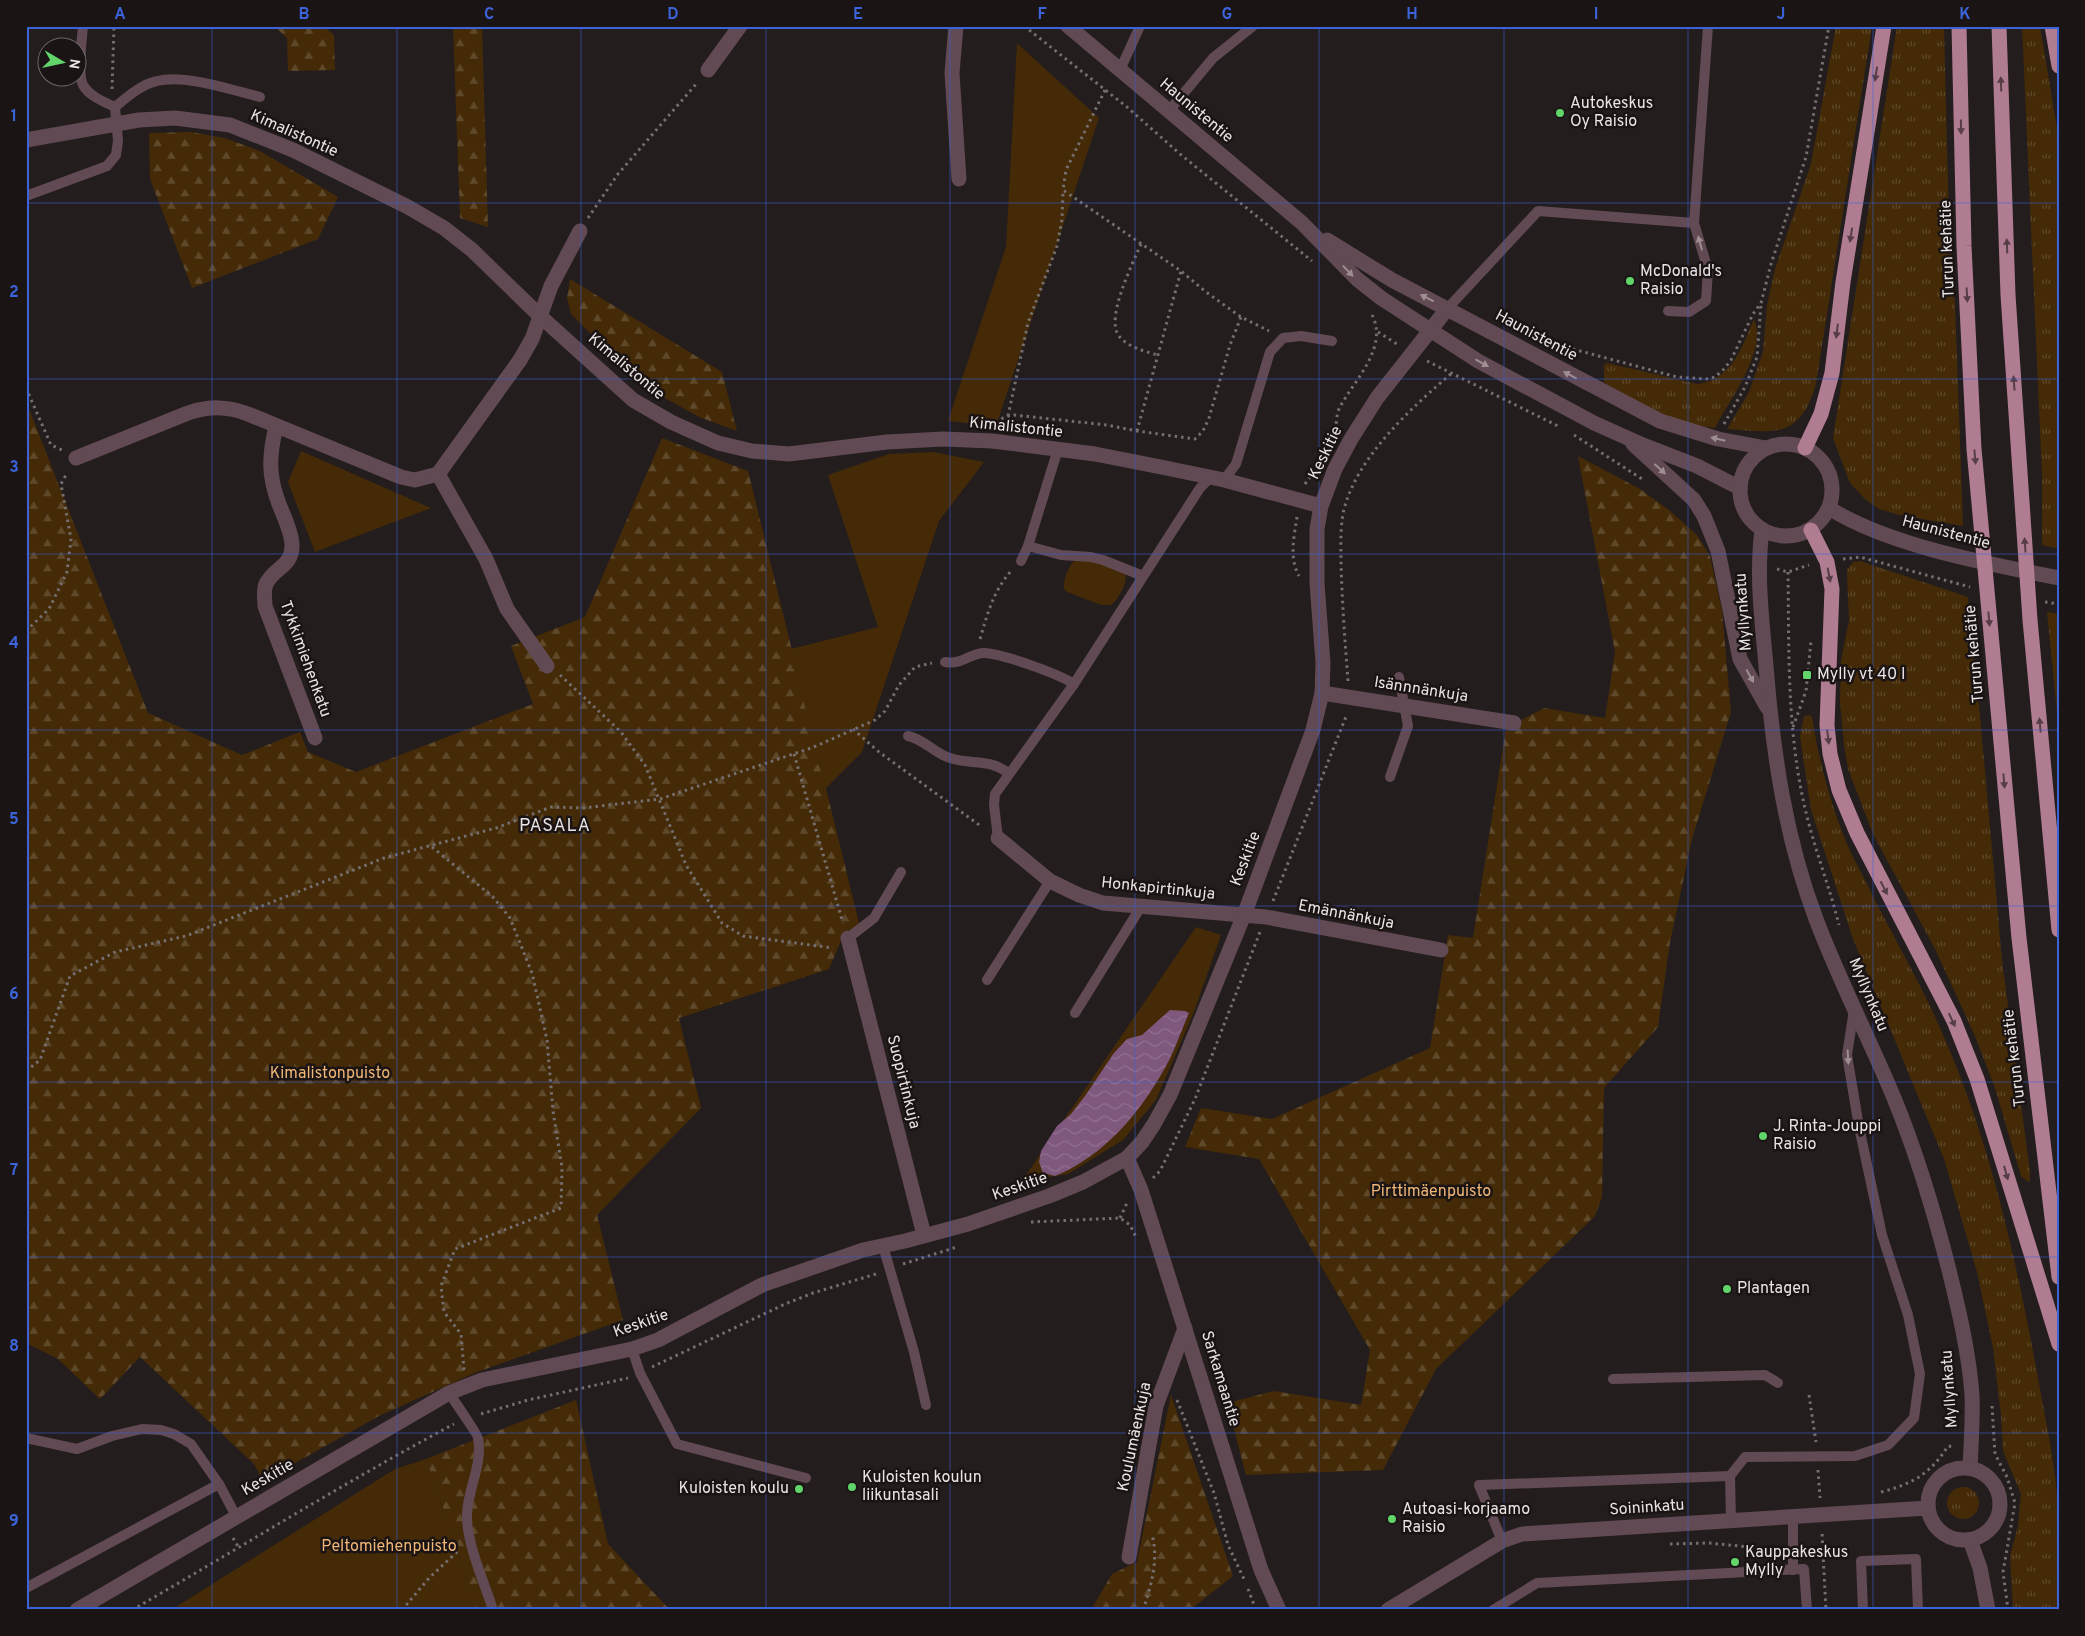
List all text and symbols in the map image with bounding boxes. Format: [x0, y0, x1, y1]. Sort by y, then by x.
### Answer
text: A [114, 5, 126, 25]
text: B [298, 5, 310, 25]
text: C [484, 5, 494, 25]
text: D [667, 5, 679, 25]
text: E [853, 5, 863, 25]
text: F [1037, 5, 1047, 25]
text: G [1222, 5, 1232, 25]
text: H [1406, 5, 1418, 25]
text: I [1594, 5, 1598, 25]
text: J [1777, 5, 1785, 25]
text: K [1959, 5, 1971, 25]
north arrow [38, 38, 88, 88]
text: N [64, 57, 83, 70]
one-way arrow [1872, 67, 1880, 83]
street label: Haunistentie [1155, 74, 1237, 148]
one-way arrow [1997, 75, 2005, 91]
place label: Autokeskus Oy Raisio [1570, 94, 1653, 132]
street label: Kimalistontie [247, 106, 341, 162]
text: 1 [11, 107, 17, 127]
marker: Autokeskus Oy Raisio [1554, 107, 1566, 119]
one-way arrow [1957, 120, 1965, 136]
street label: Turun kehätie [1936, 200, 1960, 298]
one-way arrow [1846, 227, 1854, 243]
one-way arrow [1696, 235, 1704, 250]
one-way arrow [2002, 238, 2010, 254]
place label: McDonald's Raisio [1640, 262, 1722, 300]
one-way arrow [1342, 265, 1354, 277]
marker: McDonald's Raisio [1624, 275, 1636, 287]
text: 2 [9, 283, 19, 303]
one-way arrow [1963, 287, 1971, 303]
one-way arrow [1419, 294, 1434, 302]
street label: Haunistentie [1491, 306, 1581, 366]
one-way arrow [1833, 323, 1841, 339]
street label: Kimalistontie [583, 329, 669, 405]
one-way arrow [1474, 359, 1489, 367]
one-way arrow [1562, 371, 1577, 379]
one-way arrow [2010, 375, 2018, 391]
street label: Kimalistontie [968, 413, 1064, 443]
street label: Keskitie [1305, 423, 1347, 483]
one-way arrow [1711, 435, 1726, 443]
one-way arrow [1971, 450, 1979, 466]
text: 3 [9, 458, 19, 478]
one-way arrow [1654, 464, 1667, 475]
street label: Haunistentie [1900, 512, 1992, 554]
one-way arrow [2021, 537, 2029, 553]
one-way arrow [1825, 567, 1833, 582]
street label: Myllynkatu [1731, 572, 1757, 652]
street label: Tykkimiehenkatu [275, 598, 335, 720]
street label: Turun kehätie [1961, 604, 1989, 704]
one-way arrow [1985, 611, 1993, 627]
text: 4 [9, 634, 19, 654]
place label: Mylly vt 40 I [1817, 665, 1906, 685]
one-way arrow [1746, 669, 1754, 684]
marker: Mylly vt 40 I [1801, 669, 1813, 681]
street label: Isännnänkuja [1372, 673, 1470, 707]
one-way arrow [2036, 717, 2044, 733]
one-way arrow [1824, 729, 1832, 745]
one-way arrow [2000, 773, 2008, 789]
text: 5 [9, 810, 19, 830]
district label: PASALA [519, 815, 591, 838]
street label: Keskitie [1226, 829, 1266, 889]
street label: Honkapirtinkuja [1100, 873, 1216, 905]
one-way arrow [1881, 881, 1889, 895]
street label: Emännänkuja [1296, 896, 1396, 934]
street label: Myllynkatu [1844, 955, 1892, 1035]
text: 6 [9, 985, 19, 1005]
street label: Turun kehätie [1999, 1008, 2031, 1108]
one-way arrow [1948, 1012, 1957, 1027]
street label: Suopirtinkuja [882, 1033, 924, 1131]
one-way arrow [1845, 1050, 1853, 1066]
park label: Kimalistonpuisto [270, 1064, 390, 1084]
place label: J. Rinta-Jouppi Raisio [1773, 1117, 1881, 1155]
marker: J. Rinta-Jouppi Raisio [1757, 1130, 1769, 1142]
text: 7 [10, 1161, 18, 1181]
one-way arrow [2003, 1165, 2011, 1180]
street label: Keskitie [990, 1168, 1050, 1206]
park label: Pirttimäenpuisto [1371, 1182, 1491, 1202]
place label: Plantagen [1737, 1279, 1810, 1299]
marker: Plantagen [1721, 1283, 1733, 1295]
street label: Keskitie [611, 1305, 671, 1343]
street label: Sarkamaantie [1196, 1329, 1244, 1429]
text: 8 [9, 1337, 19, 1357]
street label: Myllynkatu [1937, 1349, 1963, 1429]
street label: Koulumäenkuja [1114, 1380, 1156, 1494]
street label: Keskitie [238, 1455, 298, 1501]
place label: Kuloisten koulun liikuntasali [862, 1468, 982, 1506]
place label: Kuloisten koulu [678, 1479, 789, 1499]
marker: Kuloisten koulun liikuntasali [846, 1481, 858, 1493]
marker: Kuloisten koulu [793, 1483, 805, 1495]
street label: Soininkatu [1609, 1495, 1685, 1521]
place label: Autoasi-korjaamo Raisio [1402, 1500, 1530, 1538]
text: 9 [9, 1512, 19, 1532]
marker: Autoasi-korjaamo Raisio [1386, 1513, 1398, 1525]
park label: Peltomiehenpuisto [321, 1537, 457, 1557]
place label: Kauppakeskus Mylly [1745, 1543, 1848, 1581]
marker: Kauppakeskus Mylly [1729, 1556, 1741, 1568]

